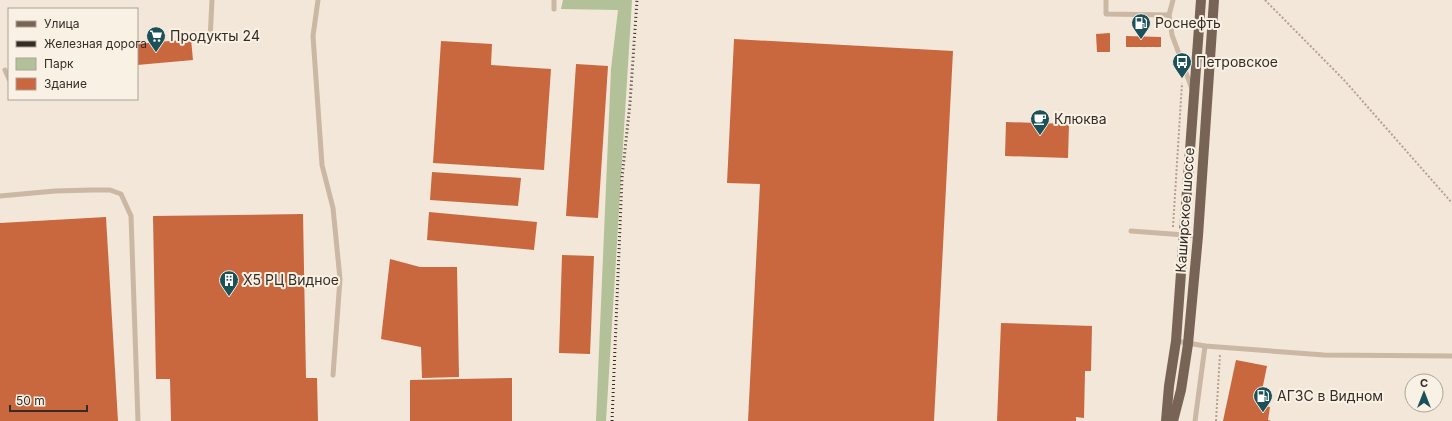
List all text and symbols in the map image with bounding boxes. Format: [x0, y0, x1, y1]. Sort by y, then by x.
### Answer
legend [8, 8, 138, 100]
fuel station icon: Роснефть [1130, 12, 1152, 40]
place label: Роснефть [1155, 14, 1221, 31]
text: Улица [44, 16, 79, 31]
supermarket icon: Продукты 24 [145, 25, 167, 53]
place label: Продукты 24 [170, 27, 260, 44]
text: Железная дорога [44, 36, 147, 51]
bus stop icon: Петровское [1171, 51, 1193, 79]
place label: Петровское [1196, 53, 1278, 70]
text: Парк [44, 56, 74, 71]
text: Здание [44, 76, 87, 91]
cafe icon: Клюква [1029, 108, 1051, 136]
place label: Клюква [1054, 110, 1107, 127]
street label: Каширское шоссе [1172, 147, 1197, 273]
building icon: X5 РЦ Видное [218, 269, 240, 297]
place label: X5 РЦ Видное [243, 271, 339, 288]
north arrow [1404, 373, 1444, 413]
text: С [1420, 376, 1428, 390]
fuel station icon: АГЗС в Видном [1252, 385, 1274, 413]
scale bar [10, 387, 87, 413]
place label: АГЗС в Видном [1277, 387, 1383, 404]
text: 50 m [16, 393, 45, 408]

